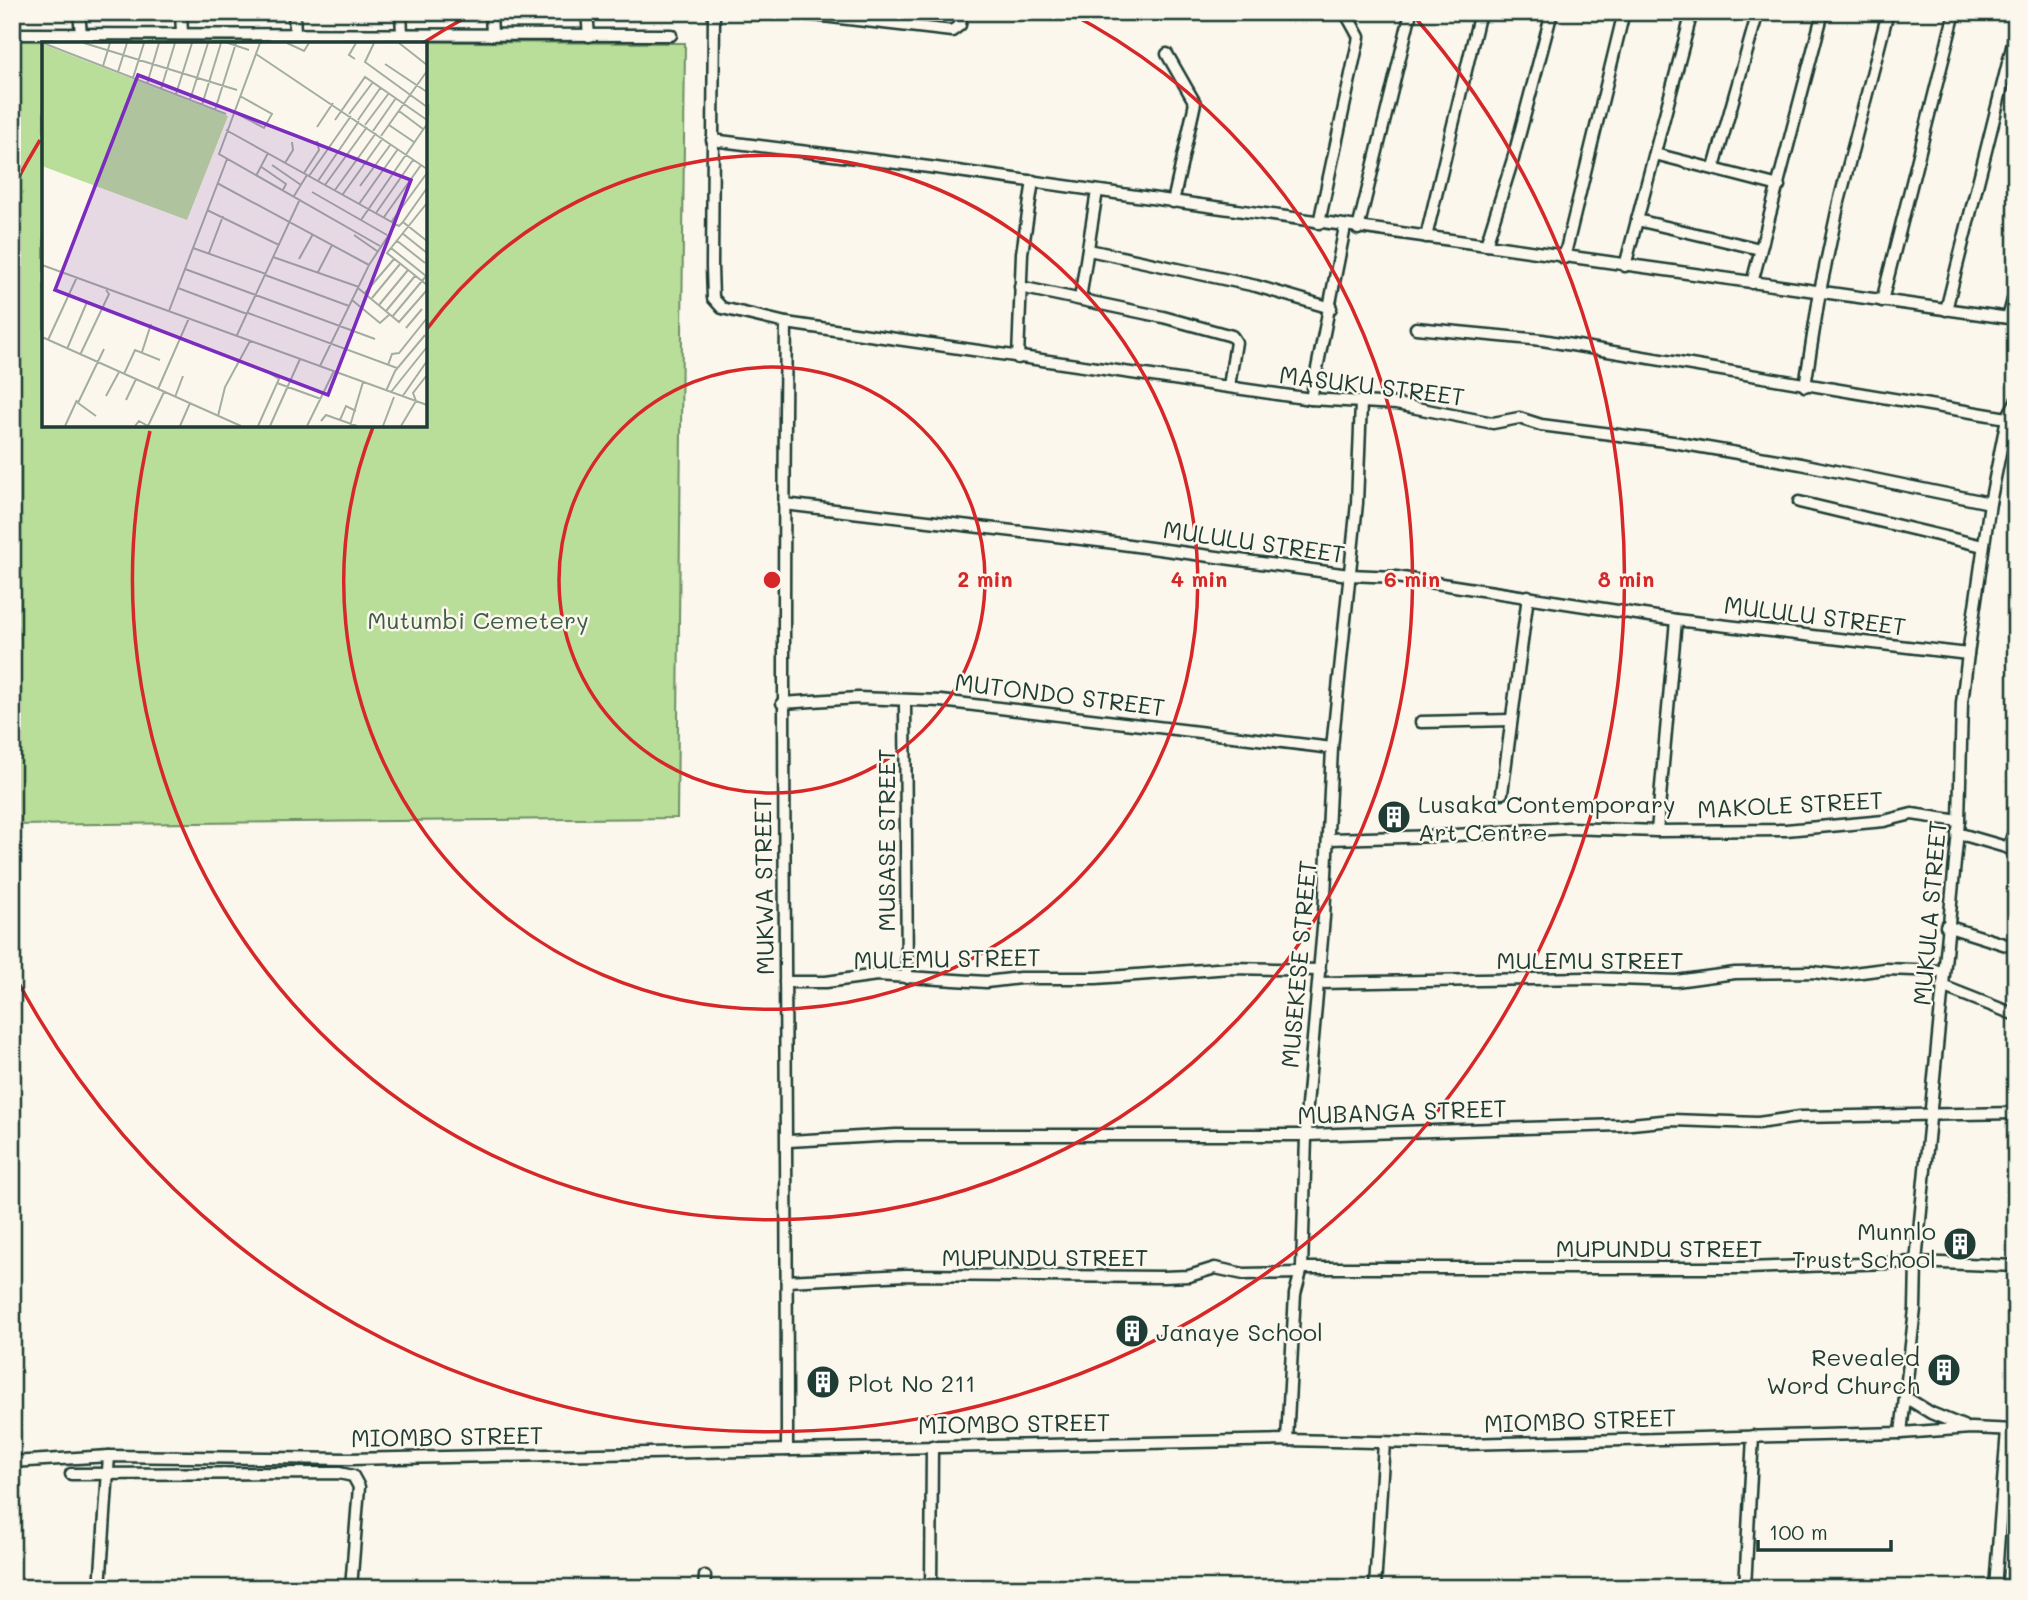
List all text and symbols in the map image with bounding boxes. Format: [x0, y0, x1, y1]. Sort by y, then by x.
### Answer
inset map [42, 42, 427, 427]
street label: MASUKU STREET [1277, 358, 1467, 412]
street label: MULULU STREET [1161, 513, 1347, 569]
text: 2 min [957, 565, 1013, 592]
text: 4 min [1171, 565, 1227, 592]
text: 6 min [1384, 565, 1440, 592]
text: 8 min [1598, 565, 1654, 592]
centre of rings [760, 568, 784, 592]
street label: MULULU STREET [1722, 588, 1908, 642]
park label: Mutumbi Cemetery [367, 604, 589, 635]
street label: MUTONDO STREET [953, 666, 1167, 722]
street label: MUSASE STREET [870, 748, 901, 932]
street label: MAKOLE STREET [1696, 784, 1884, 824]
place label: Lusaka Contemporary Art Centre [1418, 788, 1676, 847]
street label: MUKWA STREET [746, 797, 780, 975]
building icon: Lusaka Contemporary Art Centre [1375, 798, 1413, 836]
street label: MUKULA STREET [1905, 819, 1953, 1007]
street label: MUSEKESE STREET [1273, 859, 1323, 1069]
street label: MULEMU STREET [853, 941, 1041, 975]
street label: MULEMU STREET [1496, 944, 1684, 975]
street label: MUBANGA STREET [1297, 1092, 1507, 1130]
place label: Munnlo Trust School [1792, 1215, 1936, 1274]
building icon: Munnlo Trust School [1941, 1225, 1979, 1263]
street label: MUPUNDU STREET [1556, 1232, 1762, 1263]
street label: MUPUNDU STREET [942, 1241, 1148, 1272]
building icon: Janaye School [1113, 1312, 1151, 1350]
place label: Janaye School [1156, 1316, 1323, 1347]
place label: Revealed Word Church [1766, 1341, 1920, 1400]
building icon: Revealed Word Church [1925, 1351, 1963, 1389]
building icon: Plot No 211 [804, 1363, 842, 1401]
place label: Plot No 211 [848, 1367, 976, 1398]
street label: MIOMBO STREET [1483, 1401, 1677, 1439]
street label: MIOMBO STREET [917, 1406, 1111, 1440]
street label: MIOMBO STREET [350, 1419, 544, 1453]
scale bar [1758, 1509, 1892, 1553]
text: 100 m [1769, 1518, 1828, 1545]

